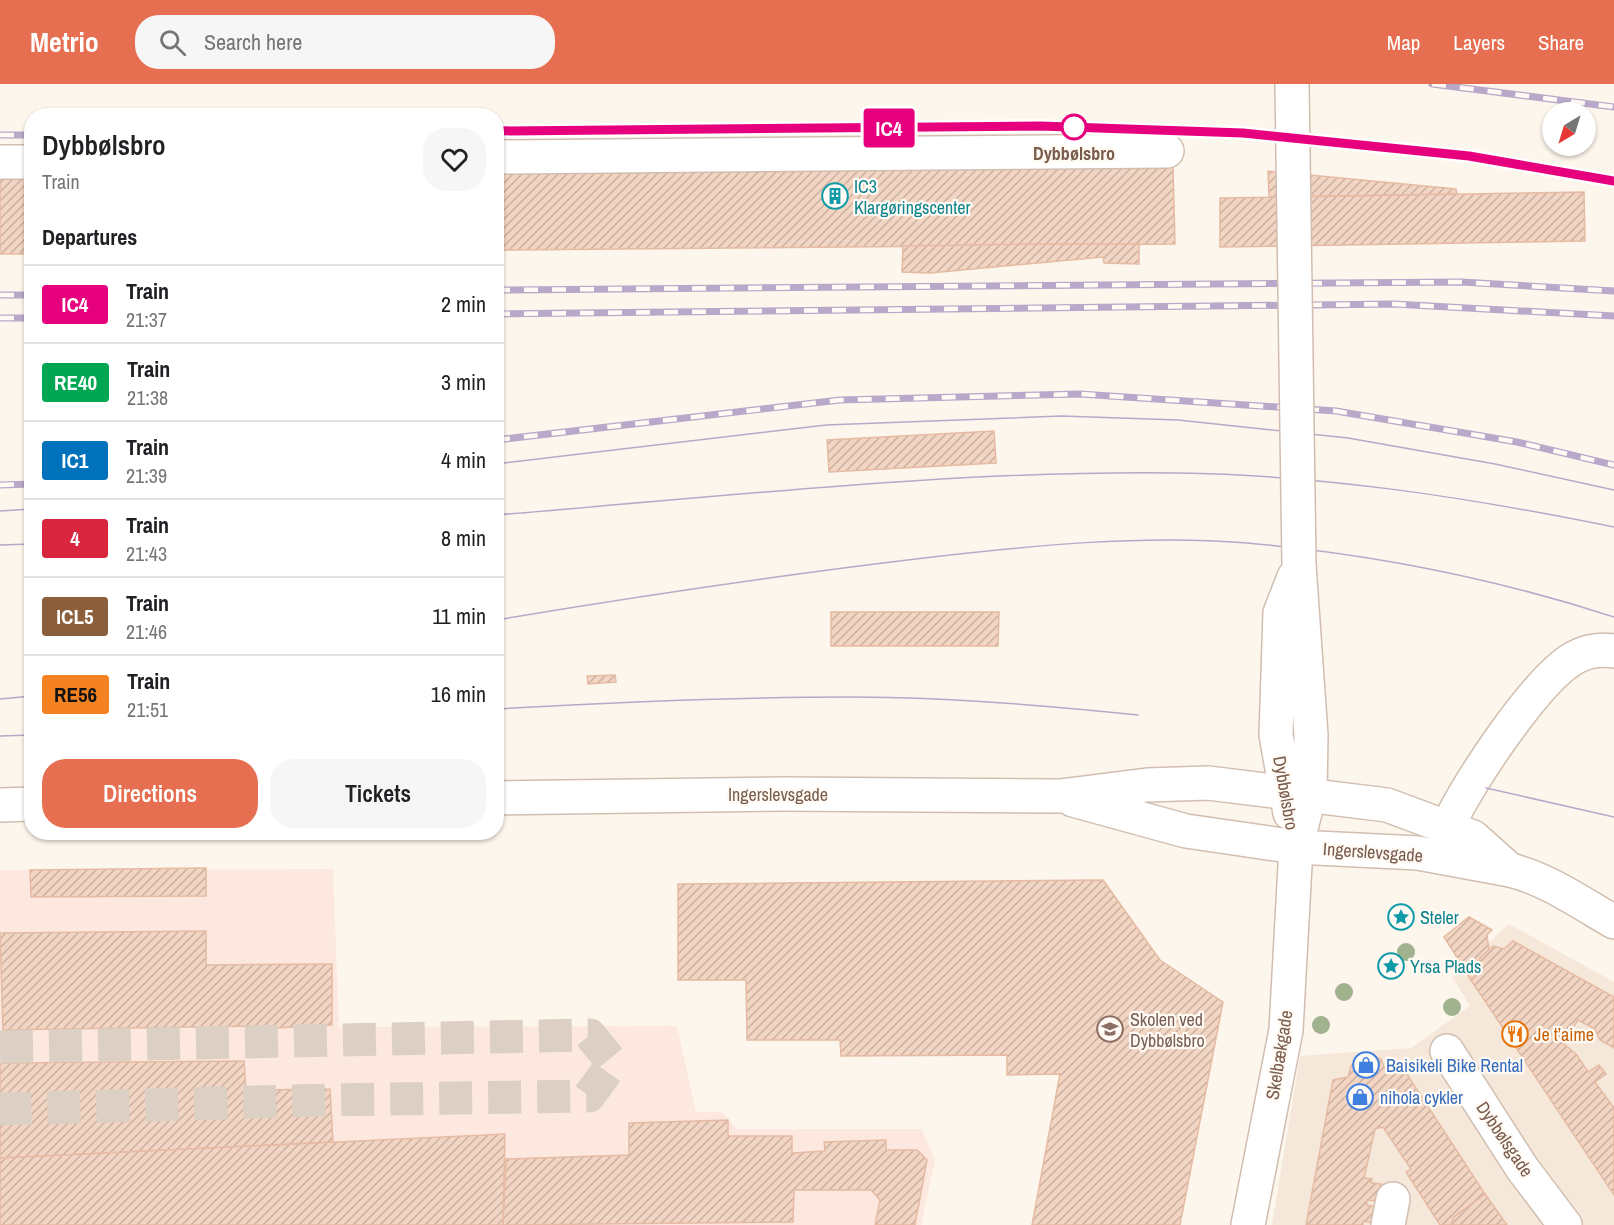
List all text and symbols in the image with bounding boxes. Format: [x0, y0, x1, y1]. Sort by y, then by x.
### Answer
search box [135, 15, 555, 69]
text: Metrio [30, 23, 99, 61]
icon: search [156, 26, 189, 59]
text: Search here [204, 27, 302, 57]
text: Map [1387, 28, 1420, 57]
text: Layers [1453, 28, 1505, 57]
text: Share [1538, 28, 1584, 57]
north arrow [1542, 102, 1596, 156]
map controls [1542, 102, 1596, 156]
line badge: IC4 [854, 108, 924, 147]
text: IC4 [876, 114, 902, 143]
marker: Dybbølsbro [1061, 114, 1087, 140]
text: Dybbølsbro [42, 126, 166, 164]
button: heart [423, 128, 486, 191]
place label: Dybbølsbro [1033, 141, 1115, 166]
text: Train [42, 168, 80, 195]
place label: IC3 Klargøringscenter [854, 174, 971, 220]
building icon: IC3 Klargøringscenter [820, 181, 850, 211]
text: Departures [42, 222, 137, 252]
text: Train [126, 276, 169, 306]
text: 2 min [441, 289, 486, 319]
text: IC4 [62, 290, 88, 319]
text: 21:37 [126, 306, 167, 333]
text: Train [127, 354, 170, 384]
text: 3 min [441, 367, 486, 397]
text: RE40 [54, 368, 97, 397]
text: 21:38 [127, 384, 168, 411]
text: Train [126, 432, 169, 462]
text: 4 min [441, 445, 486, 475]
text: IC1 [62, 446, 88, 475]
text: 21:39 [126, 462, 167, 489]
text: Train [126, 510, 169, 540]
text: 8 min [441, 523, 486, 553]
text: 4 [70, 524, 80, 553]
text: 21:43 [126, 540, 167, 567]
text: Train [126, 588, 169, 618]
text: 11 min [432, 601, 486, 631]
text: ICL5 [56, 602, 94, 631]
text: 21:46 [126, 618, 167, 645]
text: Train [127, 666, 170, 696]
text: 16 min [431, 679, 486, 709]
text: RE56 [54, 680, 97, 709]
text: 21:51 [127, 696, 168, 723]
street label: Dybbølsbro [1267, 754, 1305, 832]
button: Directions [42, 759, 258, 828]
button: Tickets [270, 759, 486, 828]
street label: Ingerslevsgade [728, 782, 828, 807]
street label: Ingerslevsgade [1322, 836, 1424, 868]
place icon: Steler [1386, 902, 1416, 932]
place label: Steler [1420, 905, 1459, 930]
place icon: Yrsa Plads [1376, 951, 1406, 981]
place label: Yrsa Plads [1410, 954, 1481, 979]
place label: Skolen ved Dybbølsbro [1130, 1007, 1205, 1053]
street label: Skelbækgade [1260, 1008, 1298, 1102]
school or university icon: Skolen ved Dybbølsbro [1095, 1014, 1125, 1044]
restaurant icon: Je t’aime [1500, 1019, 1530, 1049]
place label: Je t’aime [1534, 1022, 1594, 1047]
shop icon: Baisikeli Bike Rental [1351, 1050, 1381, 1080]
place label: Baisikeli Bike Rental [1386, 1053, 1523, 1078]
shop icon: nihola cykler [1345, 1082, 1375, 1112]
place label: nihola cykler [1380, 1085, 1463, 1110]
street label: Dybbølsgade [1471, 1096, 1539, 1182]

